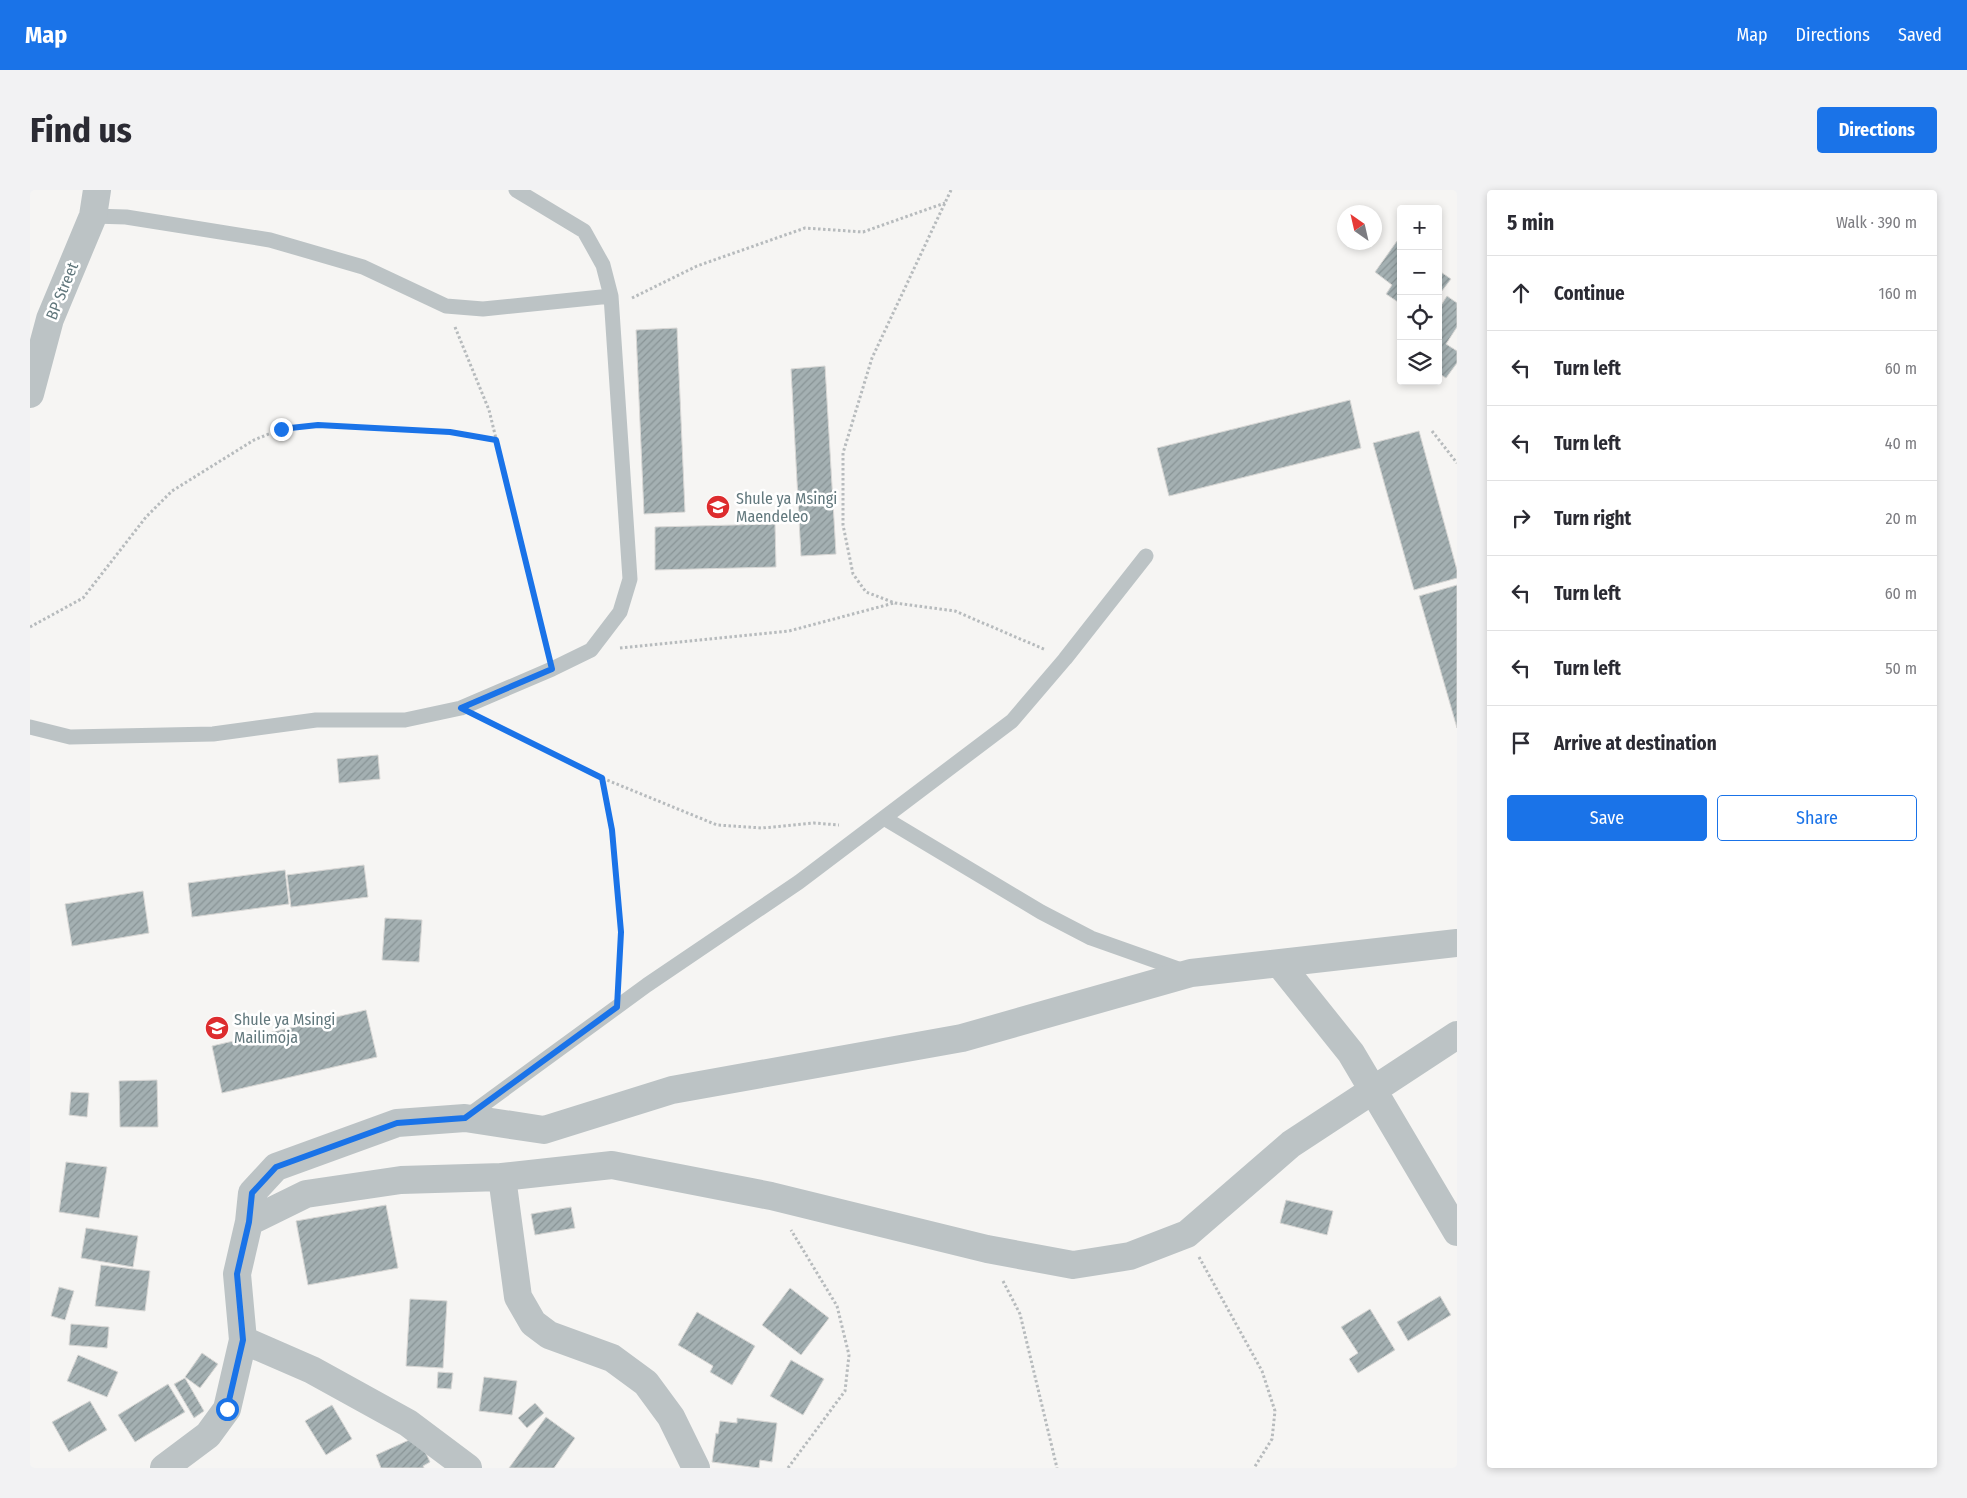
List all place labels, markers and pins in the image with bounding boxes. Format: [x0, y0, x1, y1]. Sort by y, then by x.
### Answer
place label: Shule ya Msingi Maendeleo [736, 489, 837, 526]
school or university icon: Shule ya Msingi Maendeleo [705, 494, 731, 520]
place label: Shule ya Msingi Mailimoja [234, 1010, 335, 1047]
school or university icon: Shule ya Msingi Mailimoja [204, 1015, 230, 1041]

